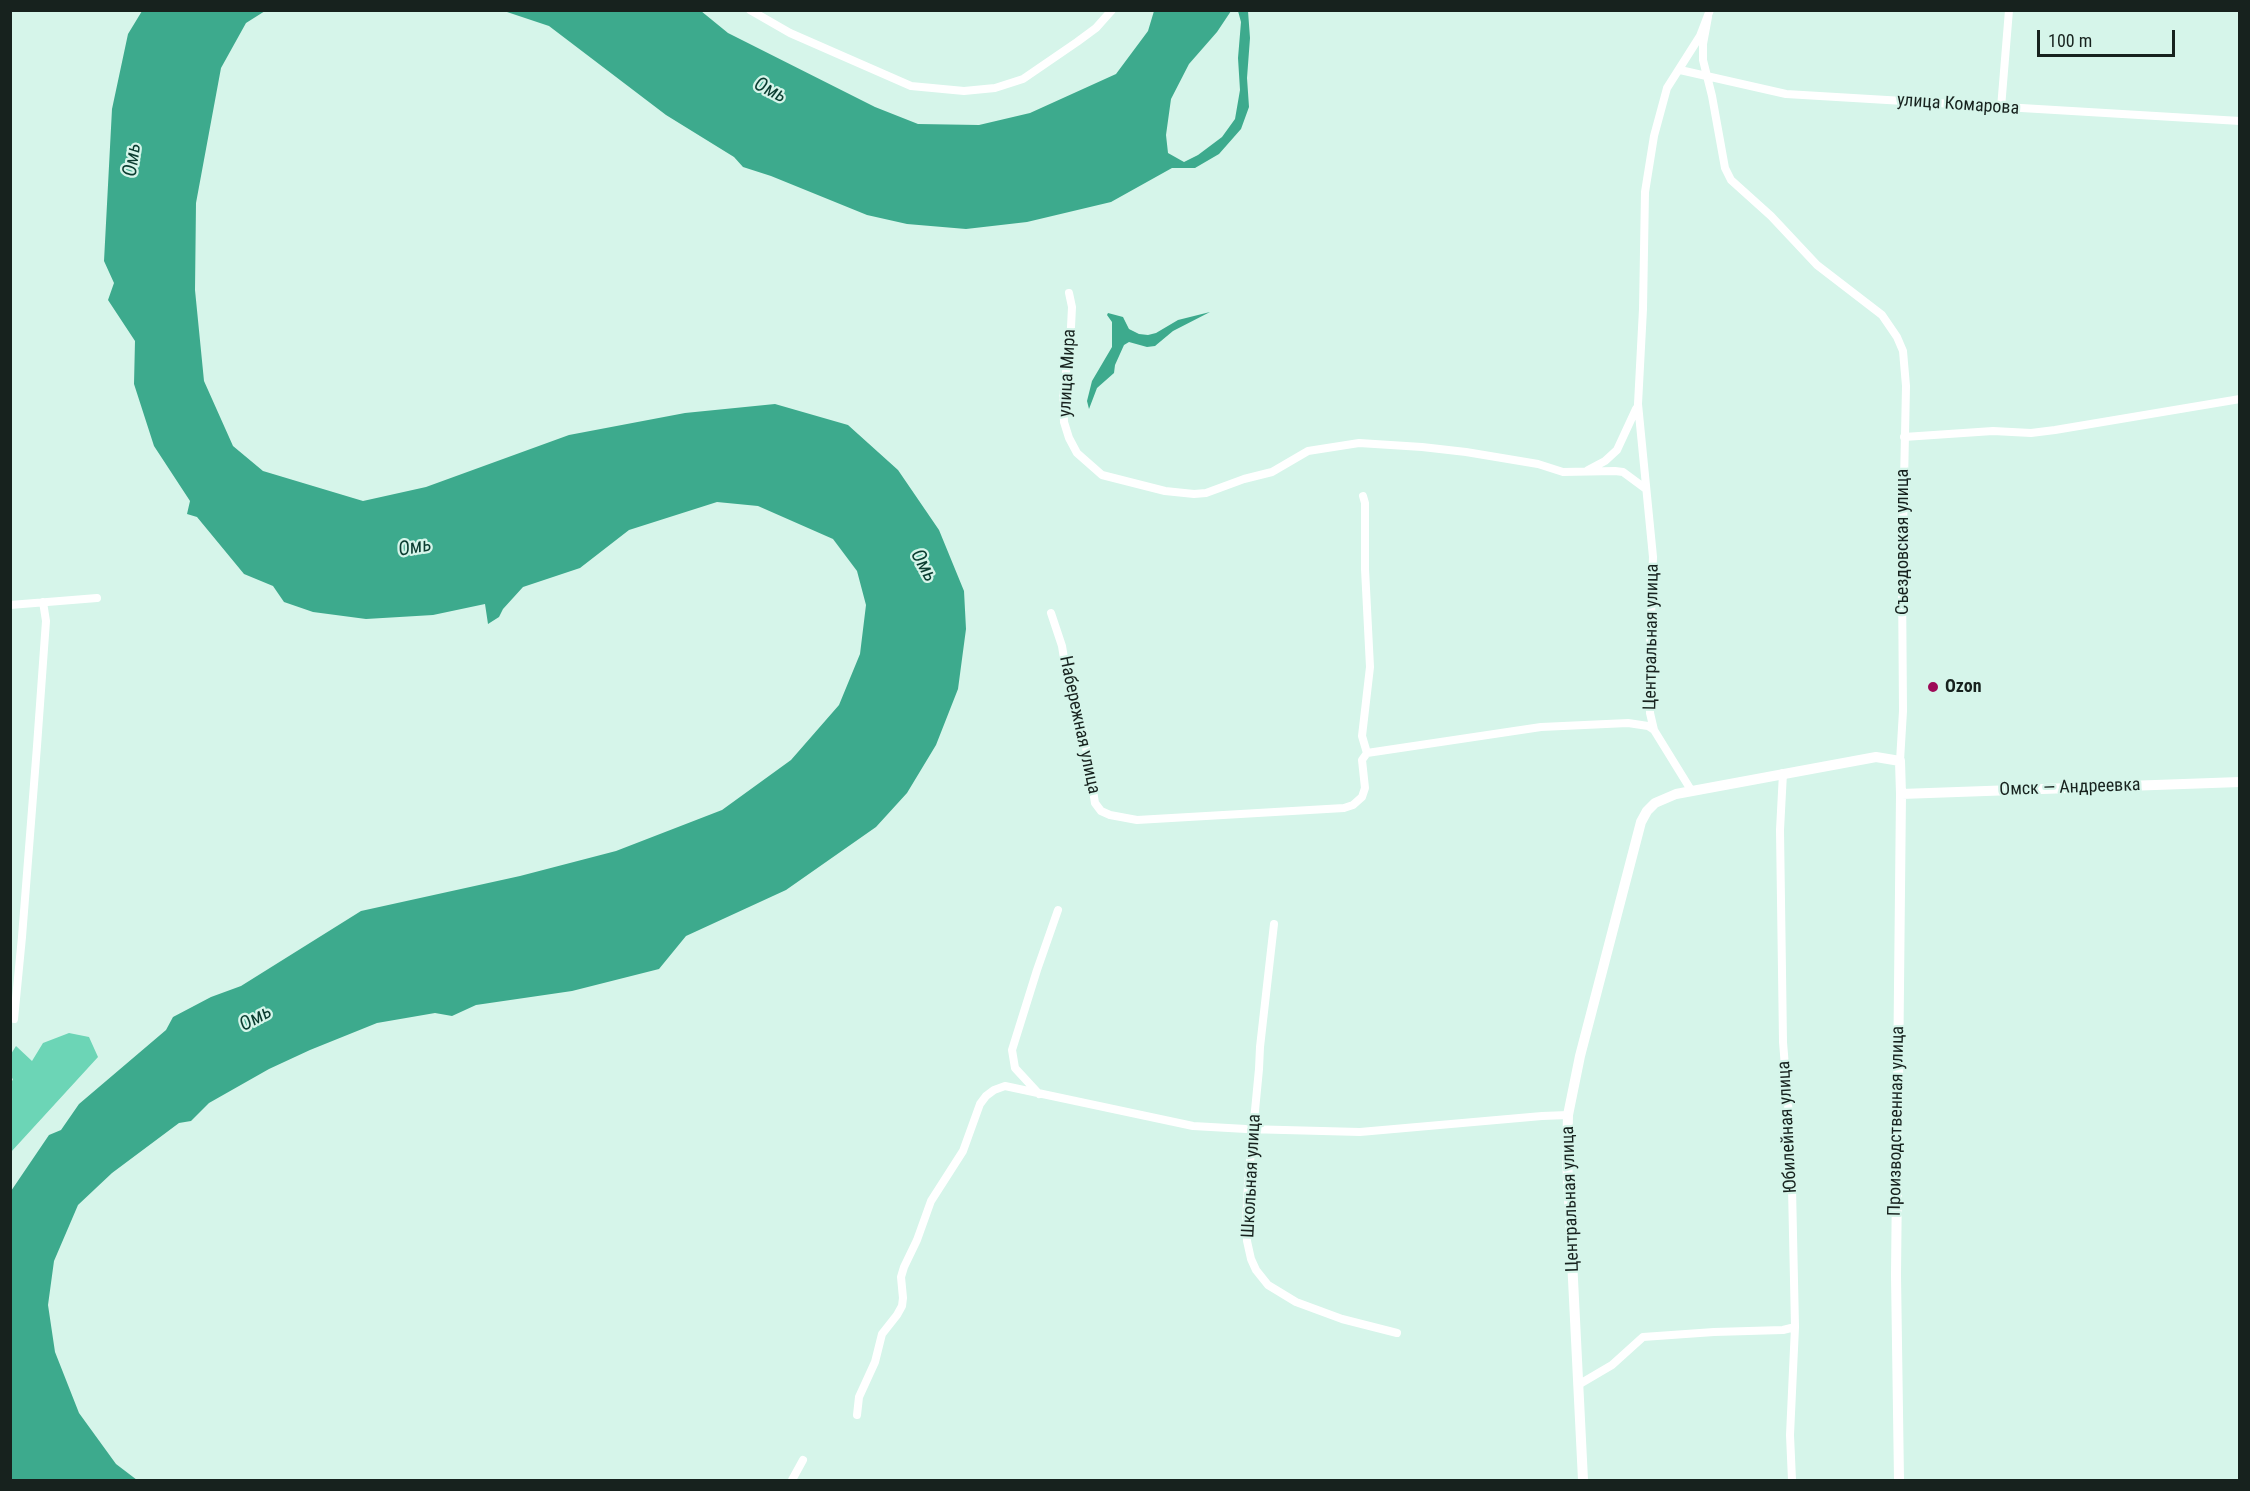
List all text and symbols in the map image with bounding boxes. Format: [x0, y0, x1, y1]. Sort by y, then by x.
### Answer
scale bar [2040, 18, 2178, 56]
text: 100 m [2048, 30, 2092, 51]
water label: Омь [750, 73, 790, 109]
street label: улица Комарова [1896, 90, 2020, 120]
water label: Омь [119, 142, 147, 178]
street label: улица Мира [1055, 329, 1081, 417]
street label: Съездовская улица [1892, 469, 1914, 615]
water label: Омь [396, 533, 434, 563]
water label: Омь [904, 546, 942, 586]
street label: Центральная улица [1640, 564, 1664, 710]
street label: Набережная улица [1054, 654, 1104, 796]
place label: Ozon [1945, 676, 1982, 698]
marker: Ozon [1926, 680, 1940, 694]
street label: Омск — Андреевка [1999, 775, 2141, 801]
water label: Омь [236, 1000, 276, 1038]
street label: Производственная улица [1885, 1026, 1909, 1216]
street label: Юбилейная улица [1774, 1060, 1802, 1194]
street label: Школьная улица [1238, 1114, 1266, 1238]
street label: Центральная улица [1558, 1126, 1584, 1272]

